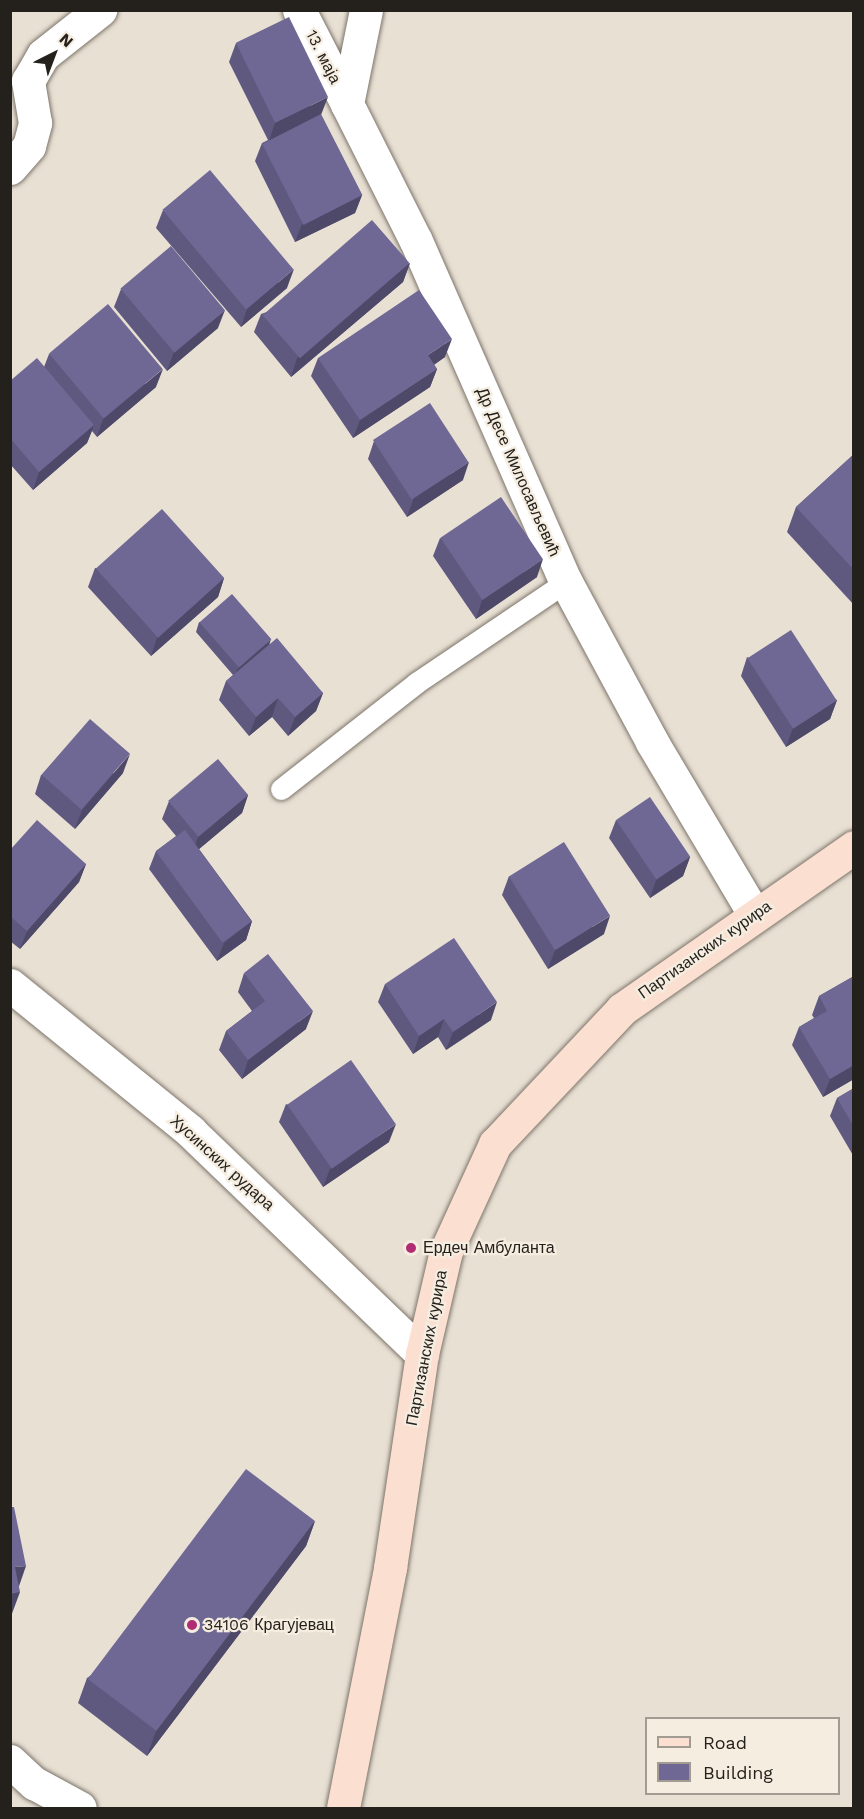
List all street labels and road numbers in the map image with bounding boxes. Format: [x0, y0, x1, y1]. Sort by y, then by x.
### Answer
street label: 13. маја [301, 27, 345, 87]
street label: Др Десе Милосављевић [472, 384, 564, 560]
street label: Партизанских курира [635, 897, 775, 1003]
street label: Хусинских рудара [166, 1111, 278, 1215]
street label: Партизанских курира [402, 1268, 452, 1428]

